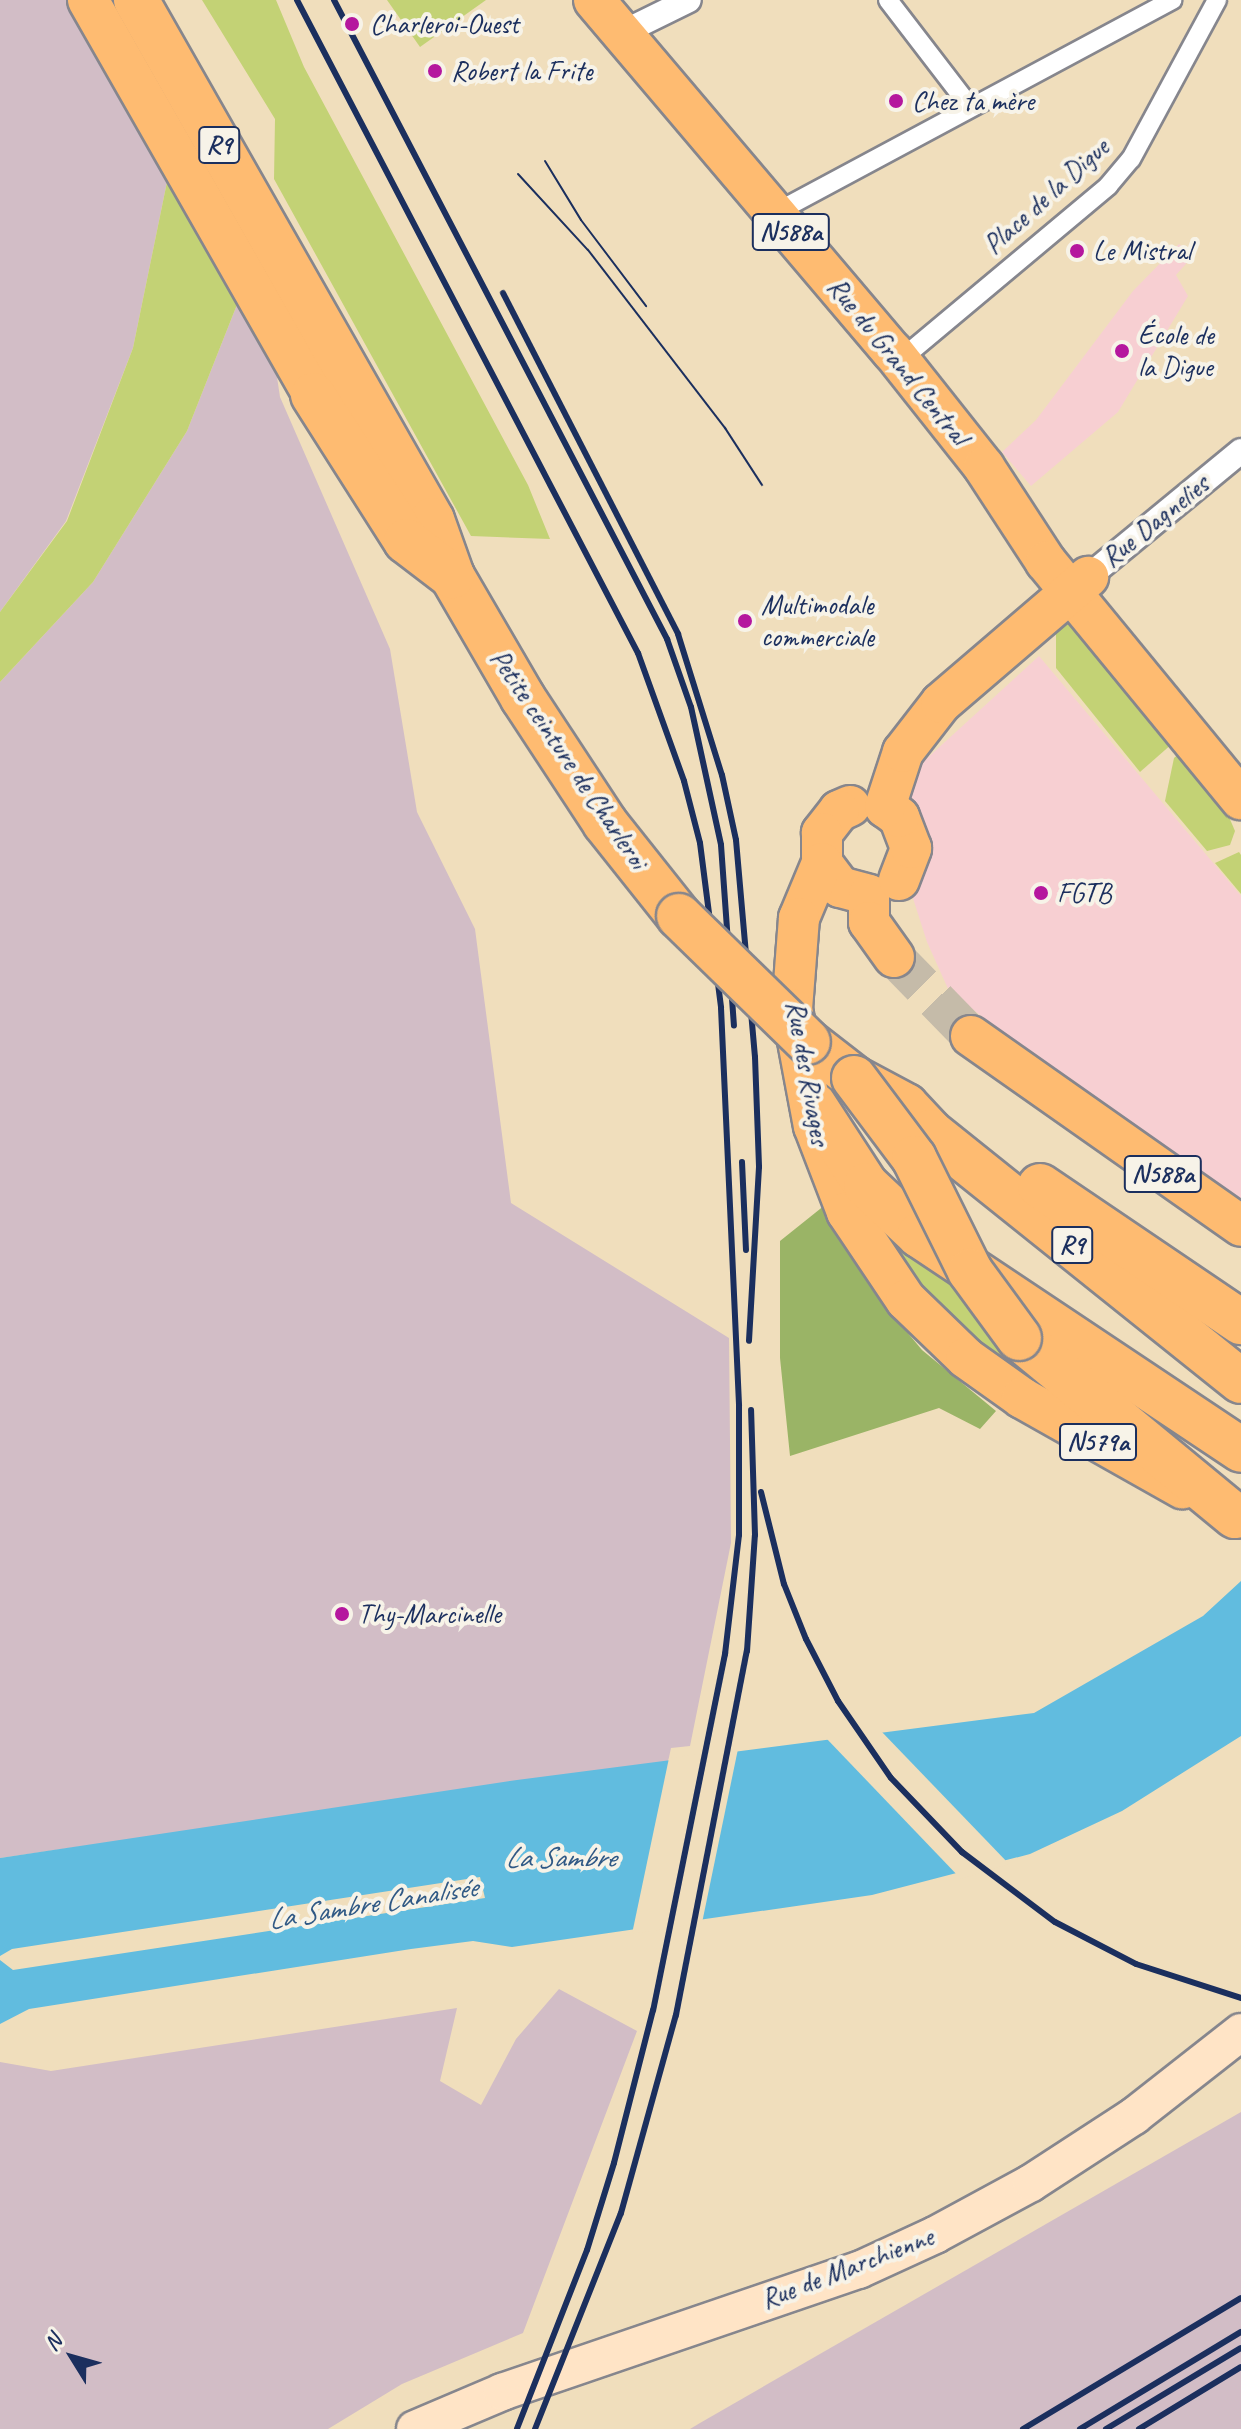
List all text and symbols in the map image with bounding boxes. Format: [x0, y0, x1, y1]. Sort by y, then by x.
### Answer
place label: Charleroi-Ouest [370, 7, 519, 41]
marker: Charleroi-Ouest [341, 13, 363, 35]
place label: Robert la Frite [451, 54, 593, 88]
marker: Robert la Frite [426, 62, 444, 80]
place label: Chez ta mère [912, 84, 1035, 118]
marker: Chez ta mère [887, 92, 905, 110]
road number: R9 [197, 123, 241, 167]
street label: Place de la Digue [976, 131, 1116, 261]
road number: N588a [751, 210, 831, 254]
place label: Le Mistral [1093, 234, 1191, 268]
marker: Le Mistral [1068, 242, 1086, 260]
street label: Rue du Grand Central [821, 271, 975, 451]
place label: École de la Digue [1138, 318, 1214, 384]
marker: École de la Digue [1113, 342, 1131, 360]
street label: Rue Dagnelies [1094, 467, 1216, 575]
place label: Multimodale commerciale [761, 588, 874, 654]
marker: Multimodale commerciale [736, 612, 754, 630]
street label: Petite ceinture de Charleroi [483, 643, 655, 875]
place label: FGTB [1057, 876, 1111, 910]
marker: FGTB [1032, 884, 1050, 902]
street label: Rue des Rivages [779, 998, 837, 1148]
road number: N588a [1123, 1152, 1203, 1196]
road number: R9 [1050, 1223, 1094, 1267]
road number: N579a [1058, 1420, 1138, 1464]
place label: Thy-Marcinelle [358, 1597, 501, 1631]
marker: Thy-Marcinelle [333, 1605, 351, 1623]
water label: La Sambre [505, 1839, 615, 1875]
water label: La Sambre Canalisée [265, 1869, 479, 1937]
street label: Rue de Marchienne [757, 2220, 937, 2316]
north arrow [32, 2317, 112, 2397]
text: N [38, 2329, 68, 2356]

